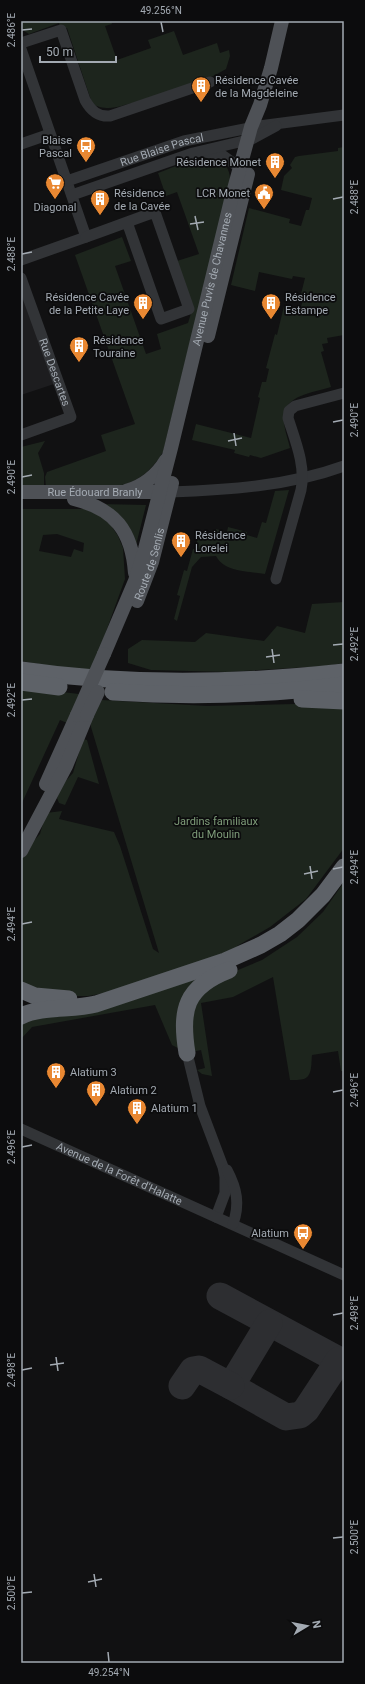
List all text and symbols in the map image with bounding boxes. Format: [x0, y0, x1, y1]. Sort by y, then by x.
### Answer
text: 49.256°N [140, 5, 182, 16]
text: 2.486°E [6, 12, 17, 47]
scale bar [40, 38, 116, 64]
text: 50 m [46, 45, 73, 59]
place label: Résidence Cavée de la Magdeleine [215, 74, 299, 100]
building icon: Résidence Cavée de la Magdeleine [190, 75, 212, 103]
street label: Rue Blaise Pascal [118, 131, 205, 169]
place label: Blaise Pascal [39, 134, 72, 160]
bus stop icon: Blaise Pascal [75, 135, 97, 163]
building icon: Résidence Monet [264, 151, 286, 179]
place label: Résidence Monet [176, 156, 261, 169]
supermarket icon: Diagonal [44, 172, 66, 200]
text: 2.488°E [349, 179, 360, 214]
public building icon: LCR Monet [253, 182, 275, 210]
place label: Résidence de la Cavée [114, 187, 170, 213]
place label: LCR Monet [196, 187, 250, 200]
building icon: Résidence de la Cavée [89, 188, 111, 216]
place label: Diagonal [33, 201, 77, 214]
street label: Avenue Puvis de Chavannes [189, 211, 234, 347]
text: 2.488°E [6, 236, 17, 271]
place label: Résidence Cavée de la Petite Laye [46, 291, 129, 317]
place label: Résidence Estampe [285, 291, 336, 317]
building icon: Résidence Cavée de la Petite Laye [132, 292, 154, 320]
building icon: Résidence Estampe [260, 292, 282, 320]
place label: Résidence Touraine [93, 334, 144, 360]
building icon: Résidence Touraine [68, 335, 90, 363]
street label: Rue Descartes [37, 336, 73, 408]
text: 2.490°E [349, 402, 360, 437]
text: 2.490°E [6, 459, 17, 494]
street label: Rue Édouard Branly [47, 486, 143, 499]
street label: Route de Senlis [131, 526, 167, 602]
place label: Résidence Lorelei [195, 529, 246, 555]
building icon: Résidence Lorelei [170, 530, 192, 558]
text: 2.492°E [349, 626, 360, 661]
text: 2.492°E [6, 682, 17, 717]
park label: Jardins familiaux du Moulin [174, 815, 259, 841]
text: 2.494°E [349, 849, 360, 884]
text: 2.494°E [6, 906, 17, 941]
building icon: Alatium 3 [45, 1061, 67, 1089]
place label: Alatium 3 [70, 1066, 117, 1079]
text: 2.496°E [349, 1072, 360, 1107]
building icon: Alatium 2 [85, 1079, 107, 1107]
place label: Alatium 2 [110, 1084, 157, 1097]
building icon: Alatium 1 [126, 1097, 148, 1125]
place label: Alatium 1 [151, 1102, 198, 1115]
text: 2.496°E [6, 1129, 17, 1164]
street label: Avenue de la Forêt d'Halatte [54, 1139, 185, 1208]
bus stop icon: Alatium [292, 1222, 314, 1250]
place label: Alatium [251, 1227, 289, 1240]
text: 2.498°E [349, 1295, 360, 1330]
text: 2.498°E [6, 1352, 17, 1387]
text: 2.500°E [349, 1519, 360, 1554]
text: 2.500°E [6, 1575, 17, 1610]
north arrow [287, 1606, 327, 1646]
text: N [309, 1619, 323, 1630]
text: 49.254°N [88, 1667, 130, 1678]

